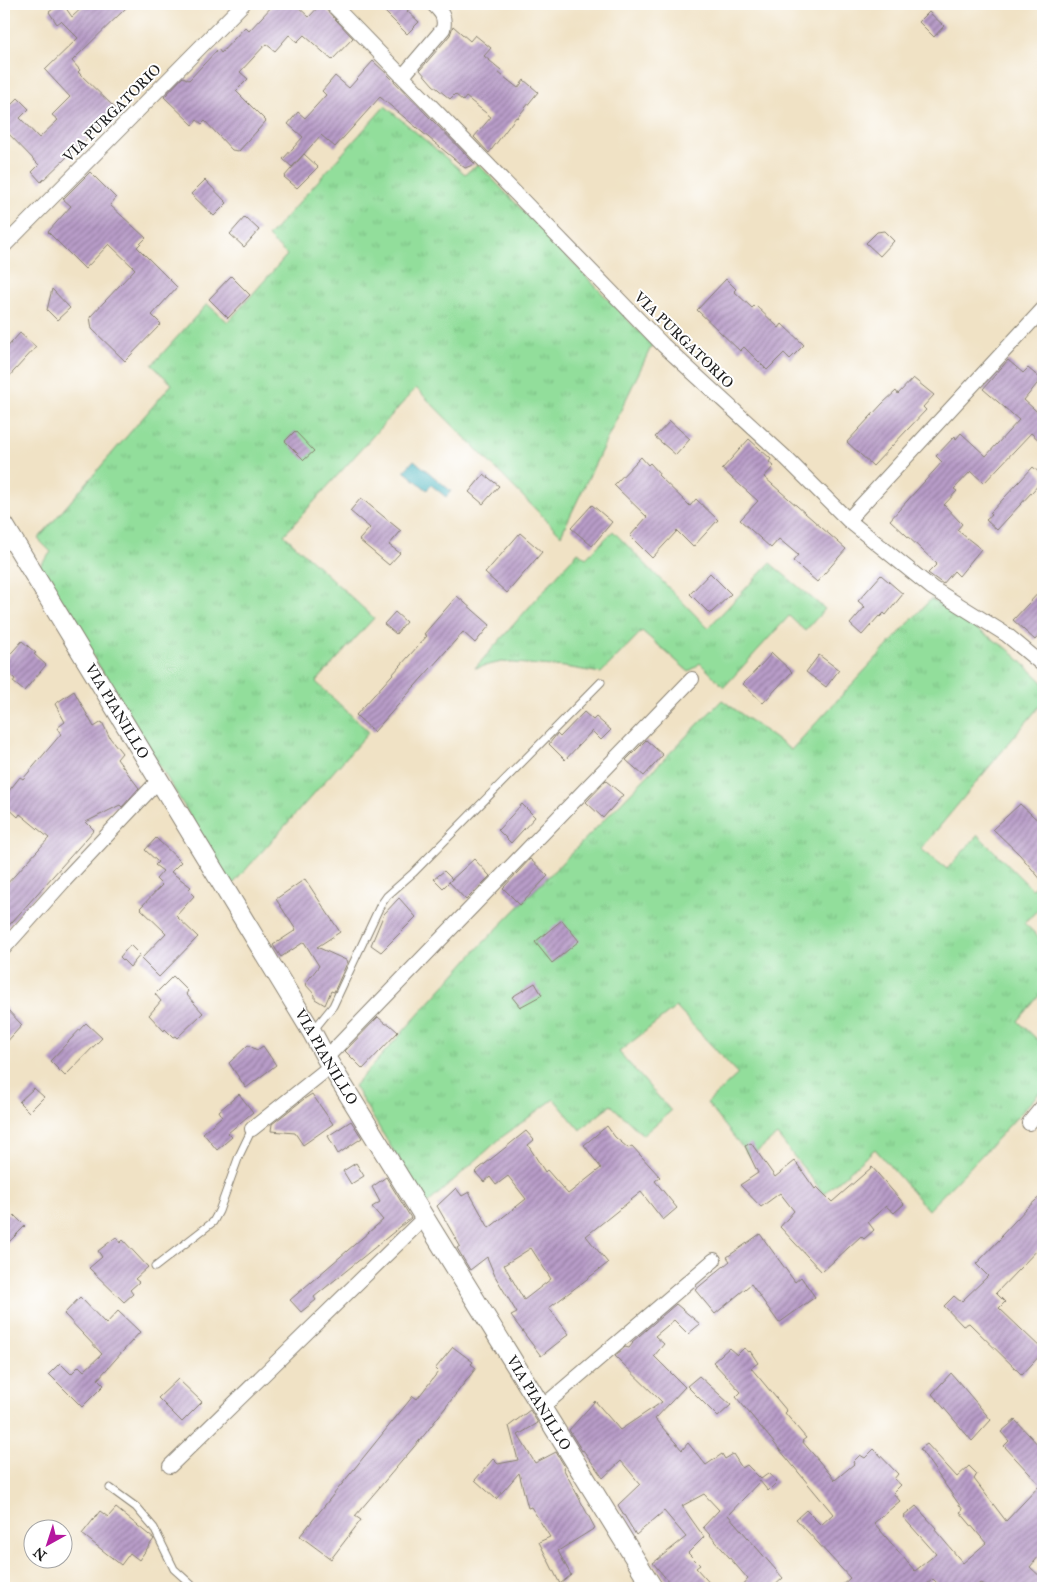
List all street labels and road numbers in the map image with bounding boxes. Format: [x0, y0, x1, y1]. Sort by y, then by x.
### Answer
street label: VIA PURGATORIO [59, 60, 165, 166]
street label: VIA PURGATORIO [630, 287, 737, 392]
street label: VIA PIANILLO [81, 660, 153, 762]
street label: VIA PIANILLO [291, 1005, 362, 1108]
street label: VIA PIANILLO [502, 1351, 575, 1454]

